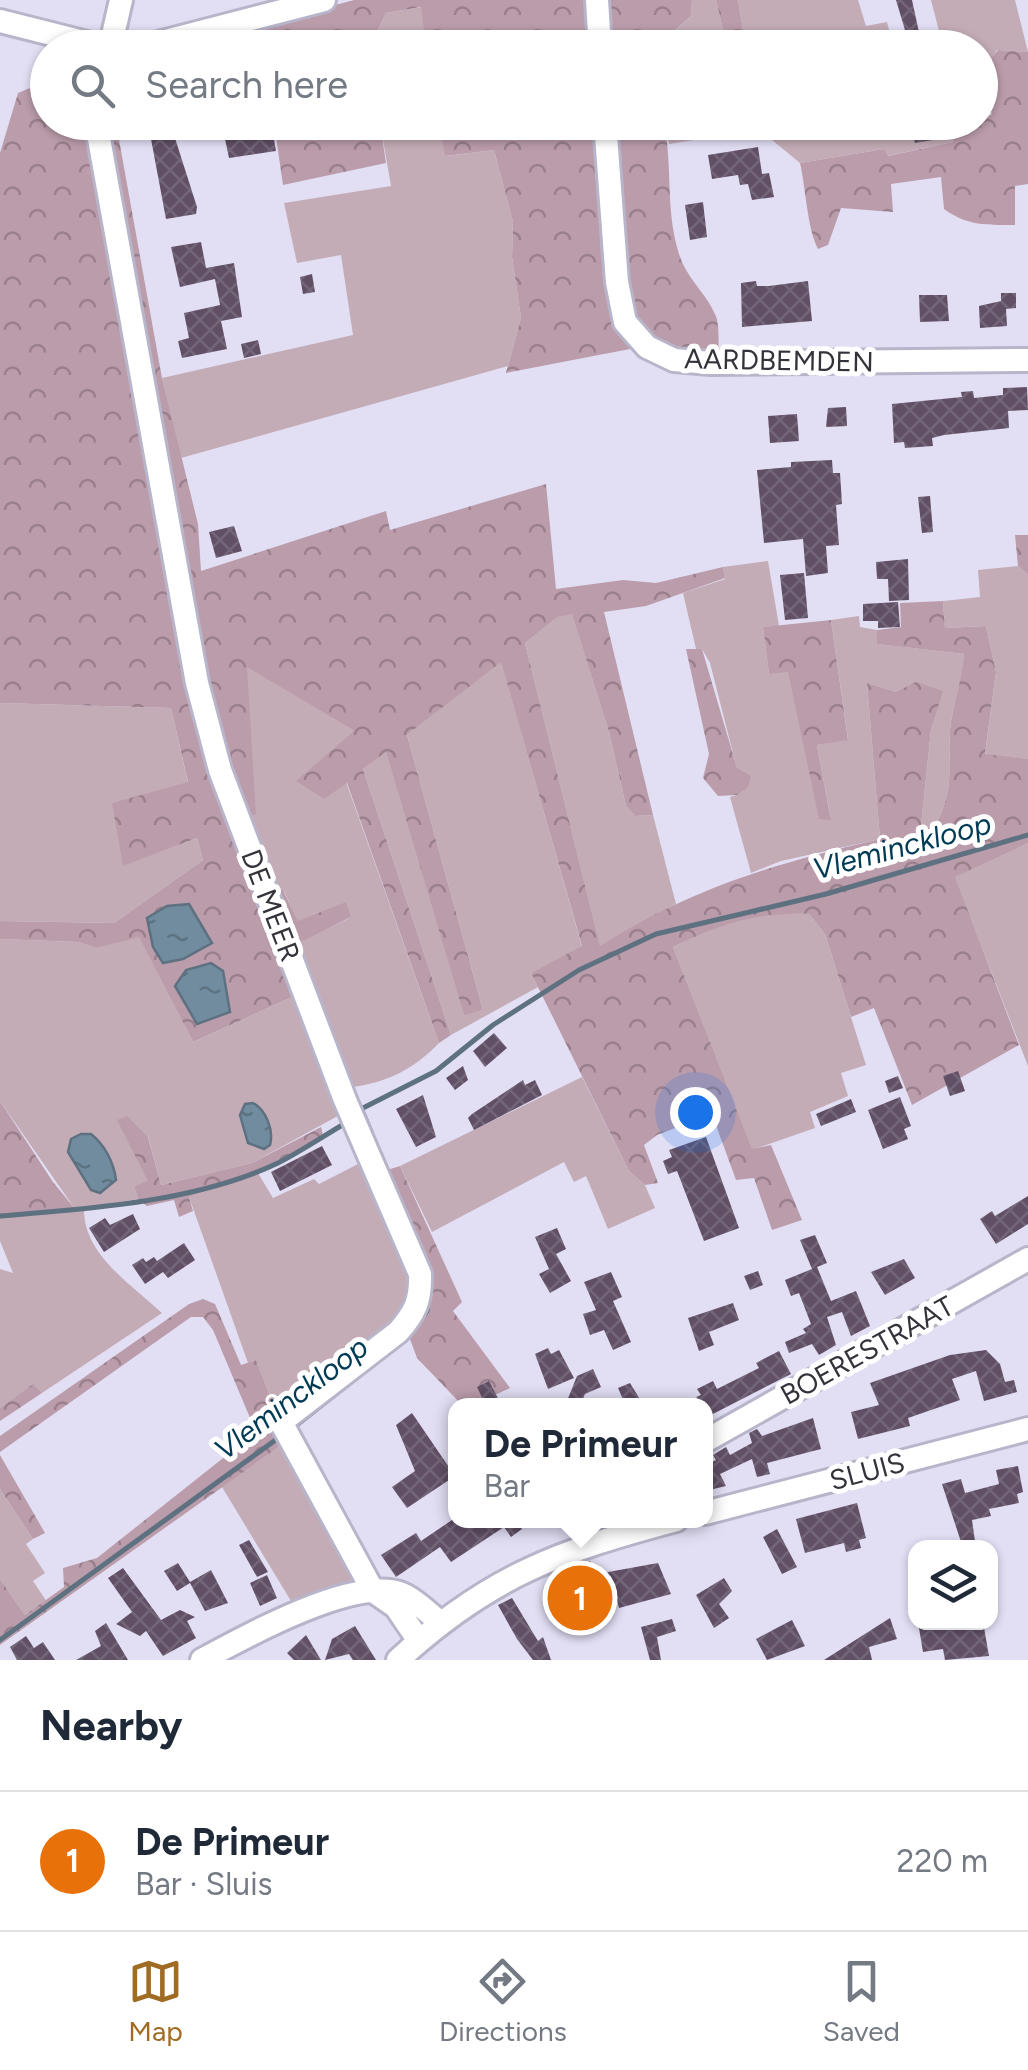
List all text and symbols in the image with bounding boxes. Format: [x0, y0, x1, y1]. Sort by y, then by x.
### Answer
search box [30, 30, 998, 140]
icon: search [65, 58, 120, 113]
text: Search here [145, 62, 348, 108]
street label: AARDBEMDEN [684, 341, 874, 379]
water label: Vleminckloop [809, 804, 995, 888]
street label: DE MEER [234, 844, 308, 966]
your location [670, 1087, 721, 1138]
street label: BOERESTRAAT [774, 1288, 960, 1412]
water label: Vleminckloop [207, 1328, 375, 1468]
popup [448, 1398, 713, 1528]
text: De Primeur [483, 1421, 678, 1467]
street label: SLUIS [826, 1445, 908, 1497]
text: Bar [483, 1467, 530, 1505]
map controls [908, 1540, 998, 1630]
button: layers [908, 1540, 998, 1630]
pin: 1 [548, 1560, 612, 1636]
text: Nearby [40, 1700, 182, 1751]
text: De Primeur [135, 1819, 329, 1865]
text: 1 [66, 1842, 79, 1880]
text: 220 m [897, 1842, 988, 1880]
text: Bar · Sluis [135, 1865, 273, 1903]
tab: Map [128, 1954, 183, 2048]
tab: Directions [439, 1954, 567, 2048]
tab: Saved [823, 1954, 900, 2048]

